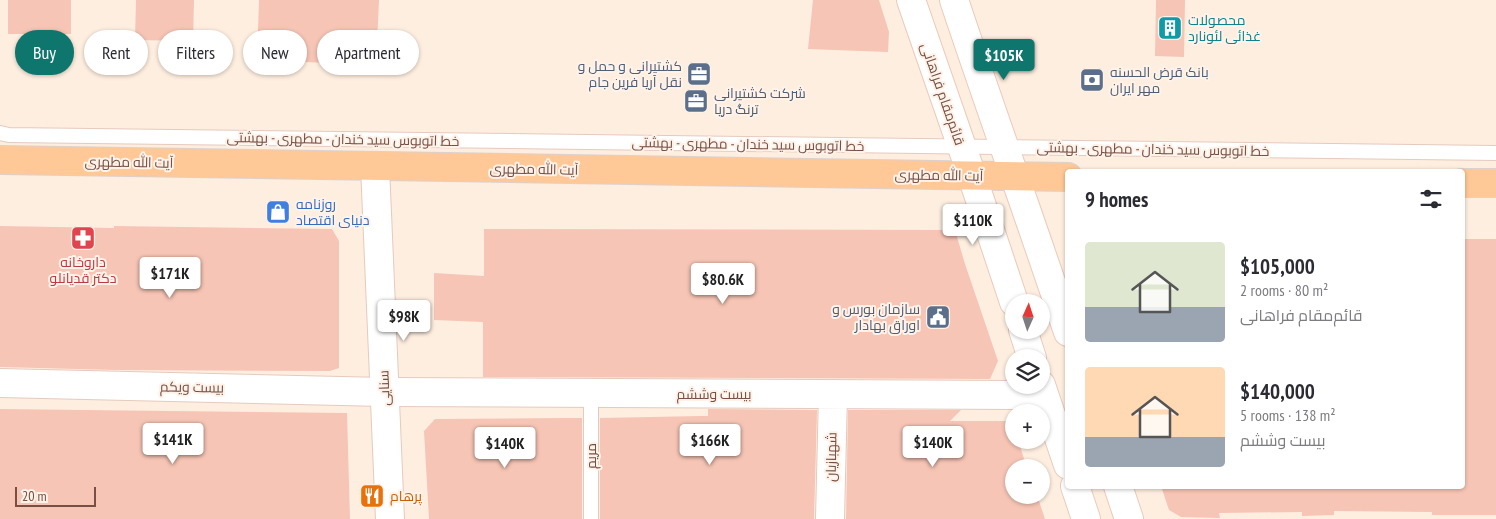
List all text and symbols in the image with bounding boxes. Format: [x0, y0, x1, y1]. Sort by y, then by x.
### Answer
place label: محصولات غذائی لئونارد [1188, 11, 1261, 45]
building icon: محصولات غذائی لئونارد [1157, 15, 1183, 41]
chip: Buy [15, 30, 74, 75]
chip: Rent [84, 30, 148, 75]
chip: Filters [158, 30, 233, 75]
chip: New [243, 30, 307, 75]
chip: Apartment [317, 30, 419, 75]
pin: $105K [969, 38, 1039, 81]
street label: قائم‌مقام فراهانی [916, 40, 969, 148]
text: $105K [985, 45, 1023, 65]
place label: کشتیرانی و حمل و نقل آریا فرین جام [578, 57, 682, 92]
office icon: کشتیرانی و حمل و نقل آریا فرین جام [686, 61, 712, 87]
place label: بانک قرض الحسنه مهر ایران [1110, 63, 1209, 97]
bank icon: بانک قرض الحسنه مهر ایران [1079, 67, 1105, 93]
place label: شرکت کشتیرانی ترنگ دریا [714, 84, 806, 118]
office icon: شرکت کشتیرانی ترنگ دریا [683, 88, 709, 114]
street label: خط اتوبوس سید خندان - مطهری - بهشتی [226, 128, 460, 150]
street label: خط اتوبوس سید خندان - مطهری - بهشتی [631, 133, 865, 155]
street label: خط اتوبوس سید خندان - مطهری - بهشتی [1036, 138, 1270, 160]
street label: آیت الله مطهری [84, 152, 174, 172]
street label: آیت الله مطهری [489, 159, 579, 179]
street label: آیت الله مطهری [894, 165, 984, 185]
icon: filters [1417, 185, 1445, 213]
text: 9 homes [1085, 186, 1148, 213]
place label: روزنامه دنیای اقتصاد [296, 195, 369, 229]
shop icon: روزنامه دنیای اقتصاد [265, 199, 291, 225]
pin: $110K [938, 204, 1008, 246]
text: $110K [954, 210, 992, 230]
pharmacy icon: داروخانه دکتر قدیانلو [70, 225, 96, 251]
place label: داروخانه دکتر قدیانلو [50, 253, 116, 287]
text: $105,000 [1240, 253, 1315, 280]
pin: $171K [135, 256, 205, 299]
pin: $80.6K [682, 262, 764, 305]
icon: home [1125, 262, 1185, 322]
text: $171K [151, 263, 189, 283]
text: $80.6K [702, 269, 744, 289]
text: 2 rooms · 80 m² [1240, 280, 1328, 300]
north arrow [1005, 294, 1050, 339]
map controls [1005, 294, 1050, 504]
pin: $98K [374, 300, 434, 342]
place label: سازمان بورس و اوراق بهادار [832, 300, 920, 334]
public building icon: سازمان بورس و اوراق بهادار [925, 304, 951, 330]
text: قائم‌مقام فراهانی [1240, 305, 1363, 325]
text: $98K [388, 306, 420, 326]
button: layers [1005, 349, 1050, 394]
street label: سنایی [374, 370, 394, 406]
street label: بیست ویکم [160, 377, 224, 398]
text: $140,000 [1240, 378, 1315, 405]
street label: بیست وششم [677, 385, 751, 404]
icon: home [1125, 387, 1185, 447]
button: + [1005, 404, 1050, 449]
text: 5 rooms · 138 m² [1240, 405, 1336, 425]
pin: $141K [138, 422, 208, 465]
pin: $166K [675, 424, 745, 466]
pin: $140K [470, 426, 540, 469]
pin: $140K [898, 426, 968, 468]
text: $141K [154, 429, 192, 449]
text: $166K [691, 430, 729, 450]
text: بیست وششم [1240, 430, 1325, 450]
street label: شهبازیان [822, 432, 840, 482]
text: $140K [914, 432, 952, 452]
text: $140K [486, 433, 524, 453]
street label: مریم [582, 443, 601, 469]
button: − [1005, 459, 1050, 504]
restaurant icon: پرهام [359, 483, 385, 509]
scale bar [15, 484, 96, 507]
text: 20 m [22, 487, 47, 505]
place label: پرهام [390, 487, 422, 506]

